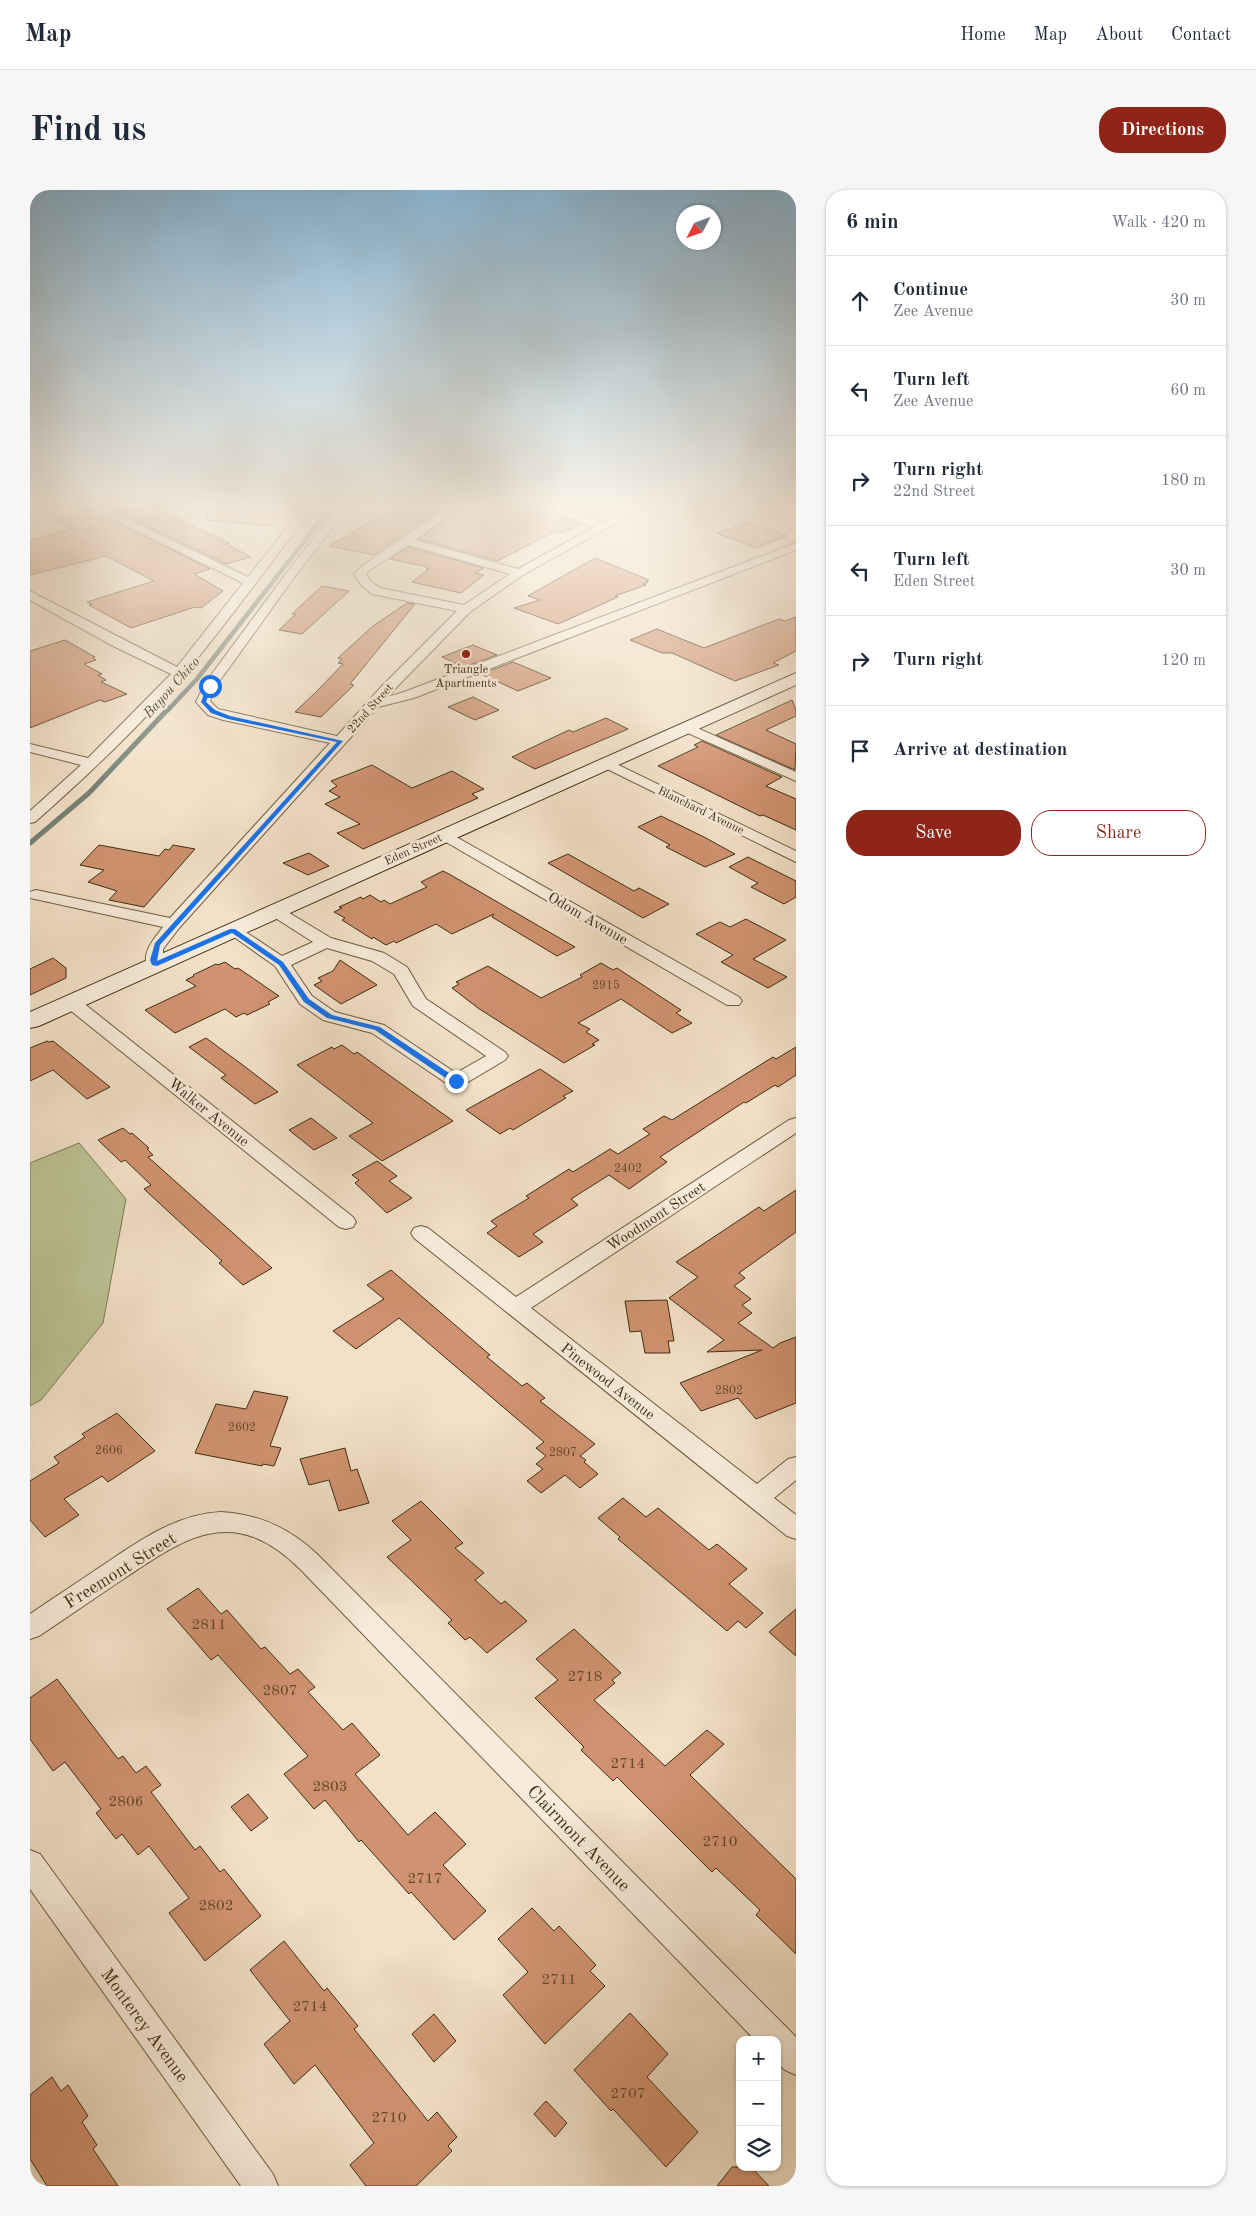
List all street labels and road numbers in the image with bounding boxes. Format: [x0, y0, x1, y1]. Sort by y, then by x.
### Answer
street label: 22nd Street [346, 682, 396, 736]
street label: Blanchard Avenue [656, 785, 746, 837]
street label: Eden Street [383, 832, 444, 868]
street label: Odom Avenue [545, 890, 630, 948]
street label: Walker Avenue [165, 1076, 251, 1150]
street label: Woodmont Street [605, 1180, 709, 1255]
street label: Pinewood Avenue [557, 1341, 657, 1423]
street label: Freemont Street [61, 1529, 180, 1612]
street label: Clairmont Avenue [523, 1782, 633, 1895]
street label: Monterey Avenue [97, 1965, 191, 2086]

